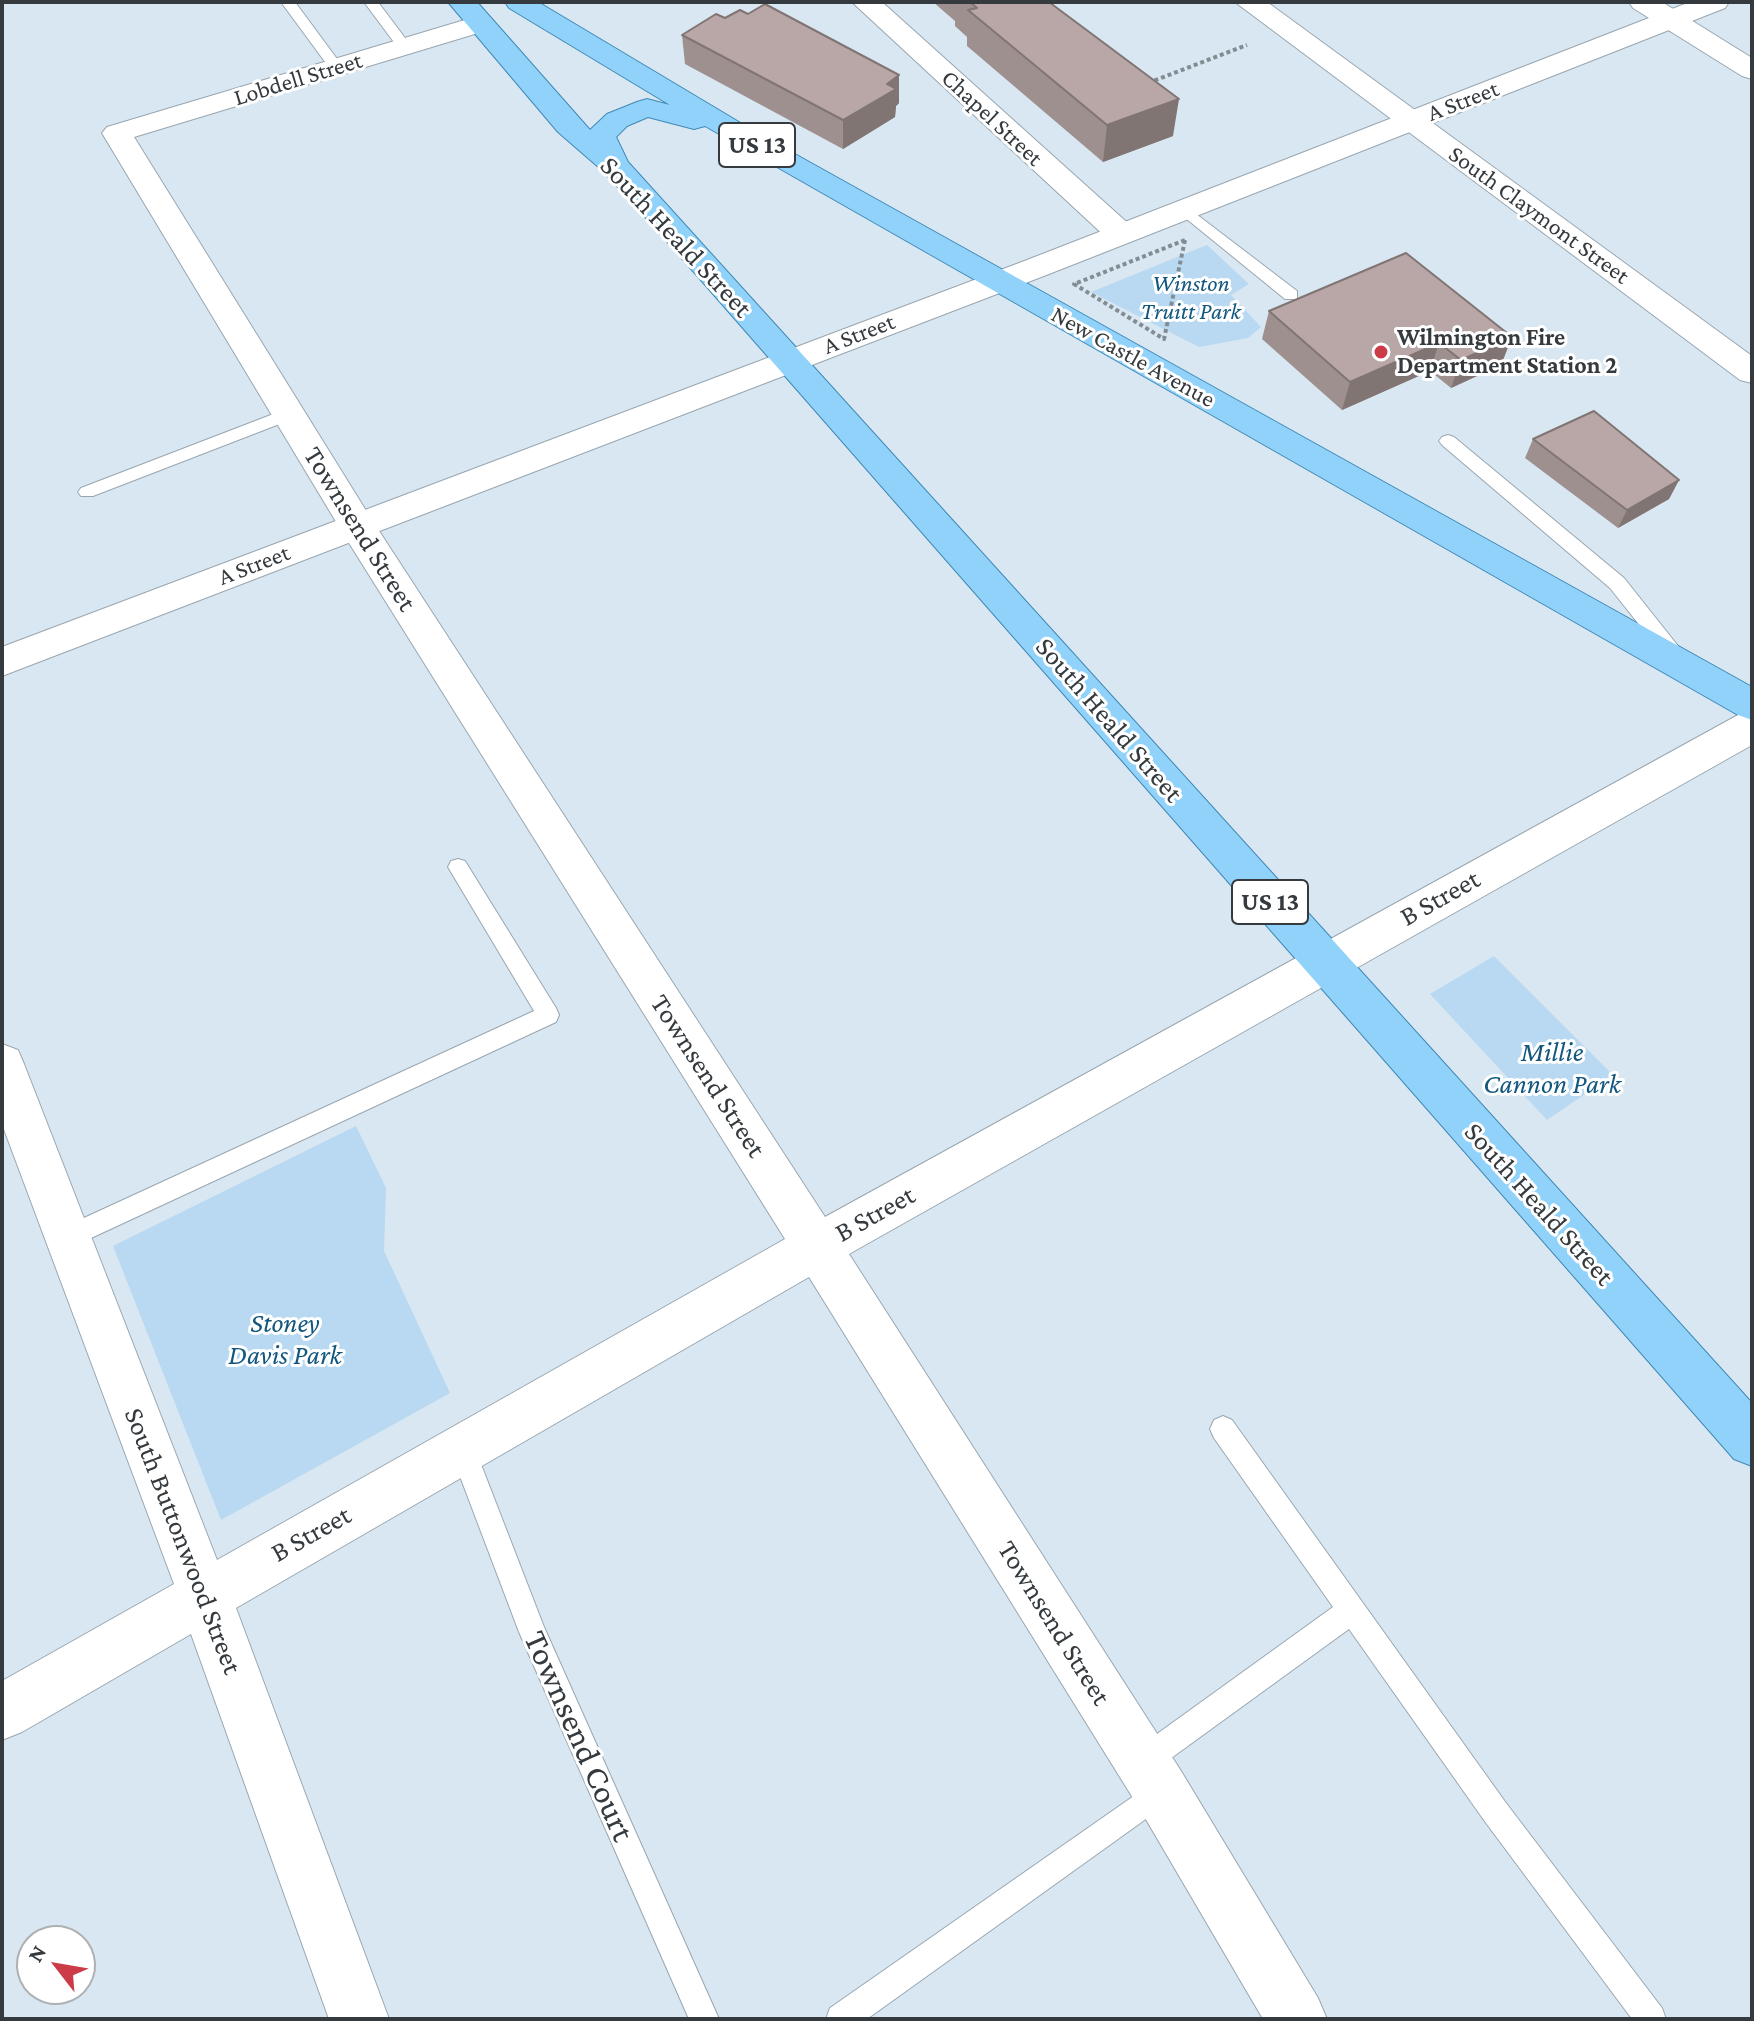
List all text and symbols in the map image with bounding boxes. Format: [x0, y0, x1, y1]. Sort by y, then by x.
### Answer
street label: Lobdell Street [230, 46, 366, 112]
street label: Chapel Street [935, 64, 1049, 172]
street label: A Street [1423, 74, 1503, 128]
road number: US 13 [719, 123, 795, 167]
street label: South Claymont Street [1443, 140, 1635, 290]
street label: South Heald Street [593, 149, 759, 325]
park label: Winston Truitt Park [1141, 270, 1241, 326]
street label: New Castle Avenue [1046, 300, 1220, 414]
street label: A Street [819, 307, 899, 361]
place label: Wilmington Fire Department Station 2 [1397, 324, 1617, 380]
marker: Wilmington Fire Department Station 2 [1372, 343, 1390, 361]
street label: Townsend Street [296, 441, 424, 617]
street label: A Street [214, 538, 294, 592]
street label: South Heald Street [1028, 630, 1190, 810]
street label: B Street [1394, 862, 1486, 934]
road number: US 13 [1232, 880, 1308, 924]
street label: Townsend Street [643, 988, 773, 1164]
park label: Millie Cannon Park [1483, 1035, 1621, 1101]
street label: South Heald Street [1457, 1115, 1621, 1293]
street label: B Street [829, 1178, 921, 1250]
park label: Stoney Davis Park [228, 1306, 342, 1372]
street label: South Buttonwood Street [117, 1403, 249, 1679]
street label: B Street [265, 1498, 357, 1570]
street label: Townsend Street [990, 1535, 1118, 1711]
street label: Townsend Court [514, 1624, 644, 1848]
north arrow [16, 1925, 96, 2005]
text: N [22, 1941, 51, 1966]

